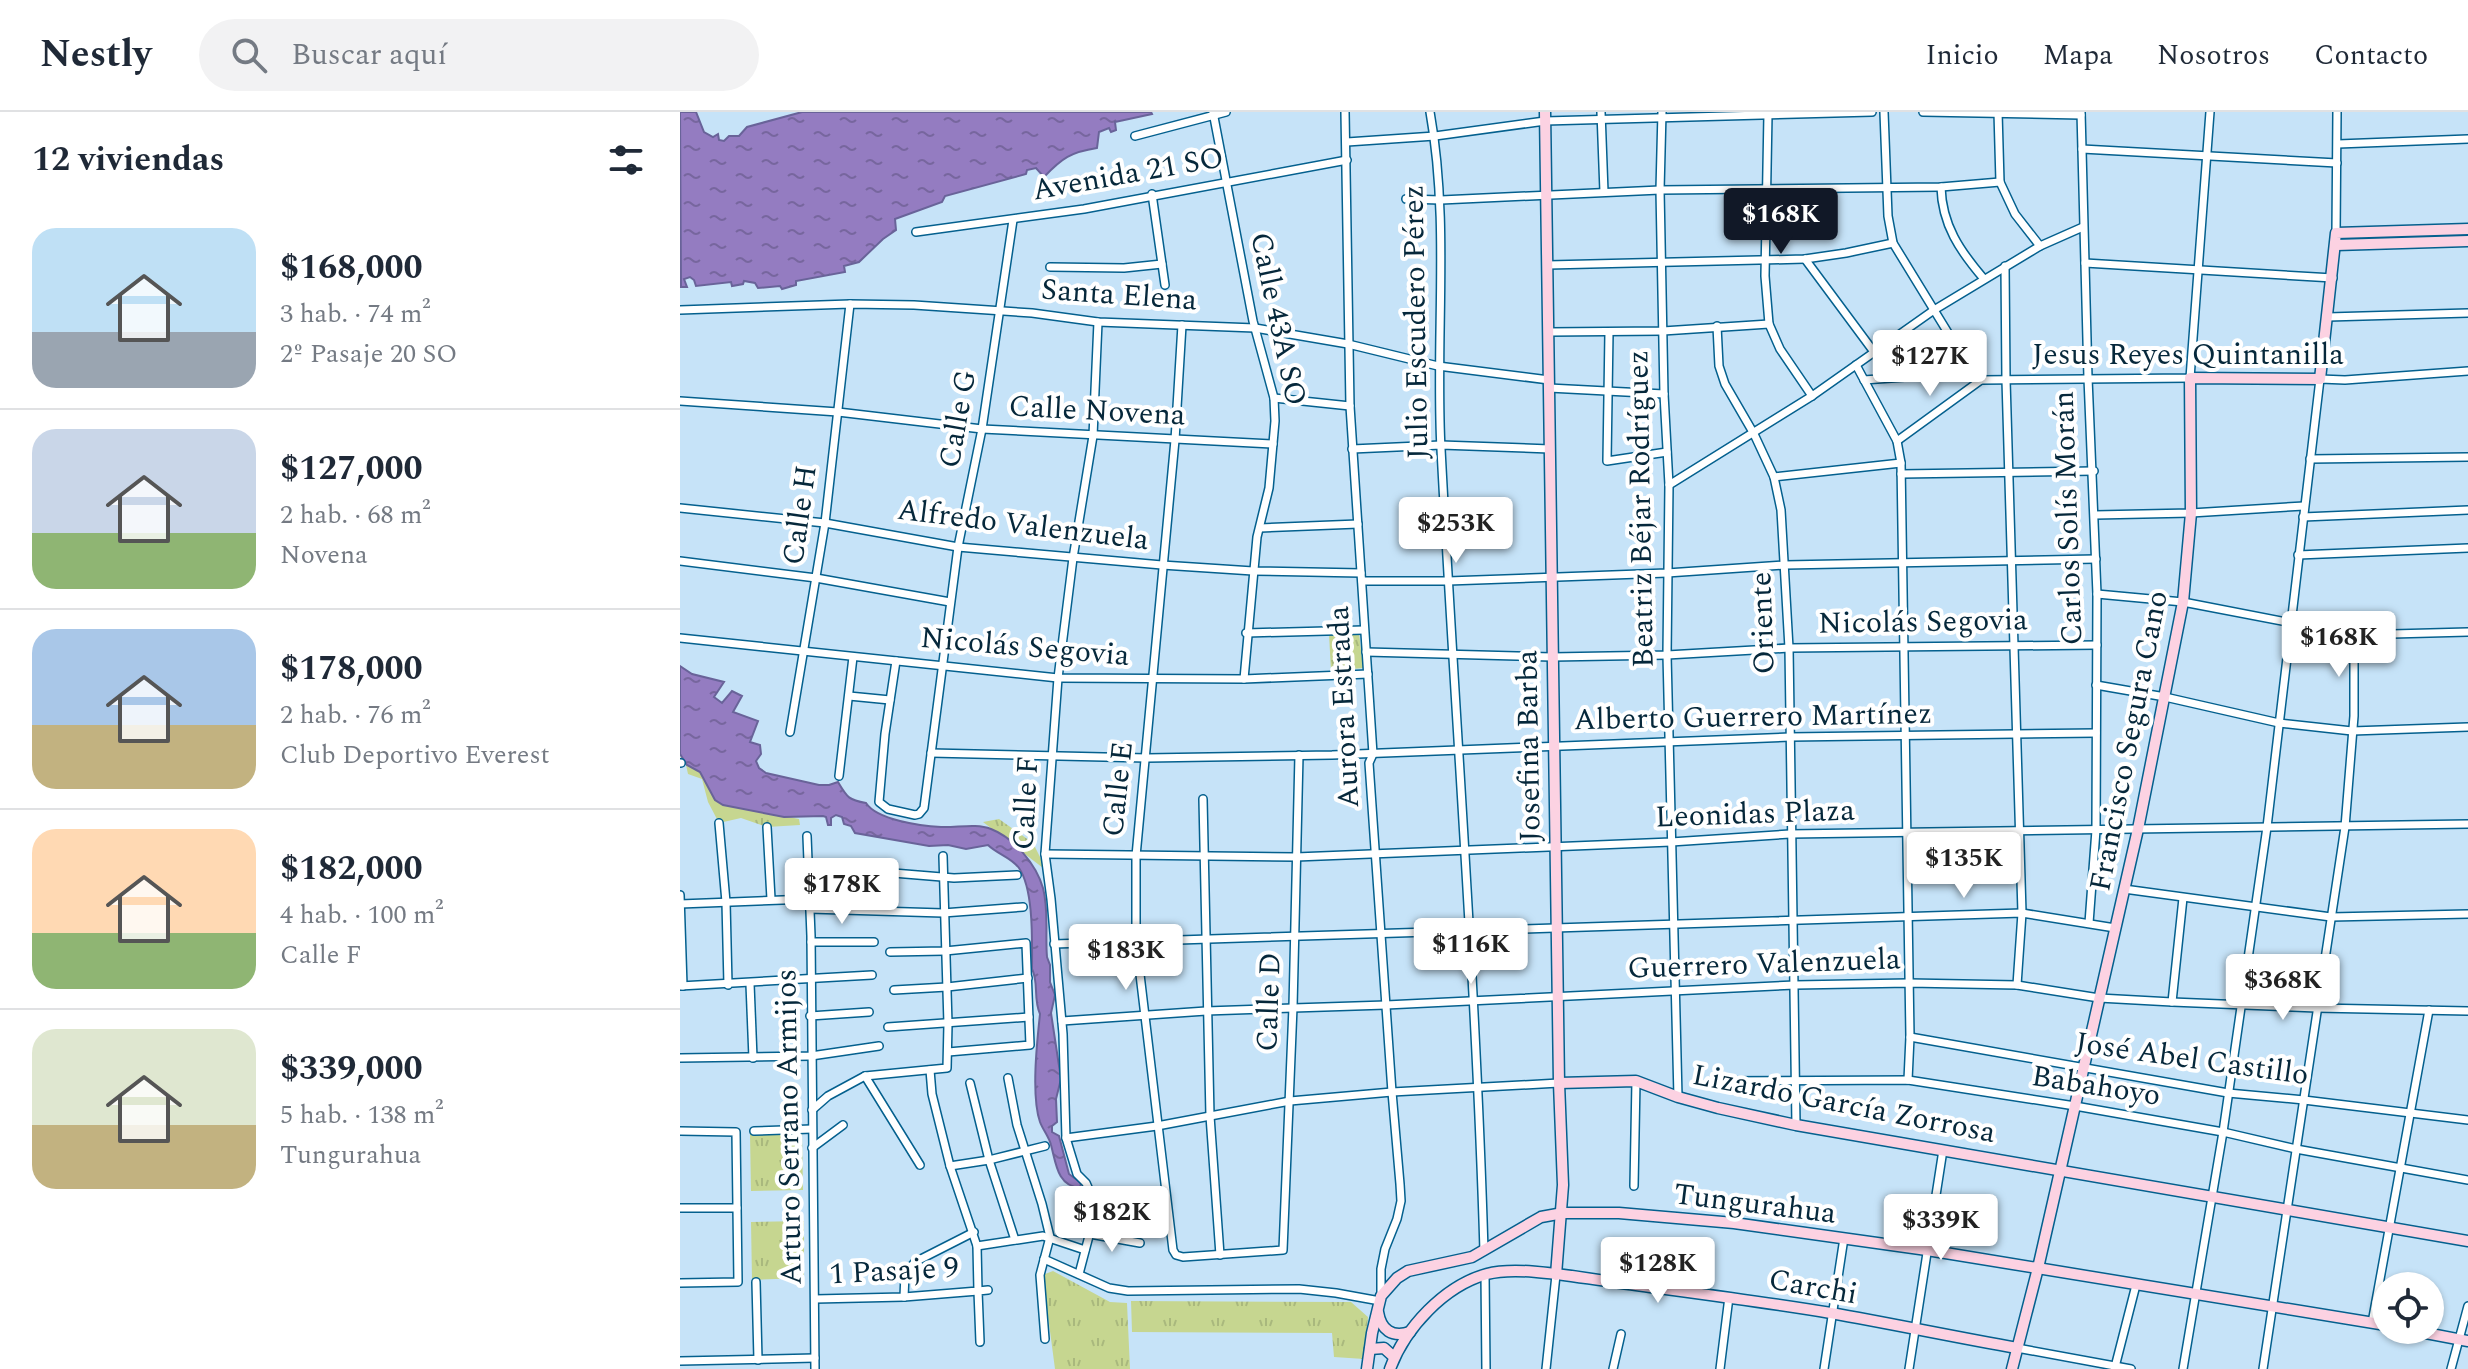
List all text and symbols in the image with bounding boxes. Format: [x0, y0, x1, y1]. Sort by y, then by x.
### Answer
search box [199, 19, 759, 91]
text: Nestly [40, 26, 151, 84]
text: Buscar aquí [291, 32, 447, 78]
icon: search [227, 33, 271, 77]
text: Inicio [1926, 34, 1999, 77]
text: Mapa [2043, 34, 2113, 77]
text: Nosotros [2157, 34, 2270, 77]
text: Contacto [2314, 34, 2428, 77]
text: 12 viviendas [32, 134, 224, 186]
street label: Avenida 21 SO [1029, 135, 1227, 213]
icon: filters [604, 138, 648, 182]
street label: Julio Escudero Pérez [1391, 184, 1441, 460]
pin: $168K [1725, 188, 1837, 256]
text: $168K [1742, 194, 1820, 234]
street label: Calle 43A SO [1237, 228, 1319, 410]
text: $168,000 [280, 242, 423, 294]
icon: home [96, 260, 192, 356]
street label: Santa Elena [1039, 267, 1199, 323]
text: 3 hab. · 74 m² [280, 294, 430, 334]
pin: $127K [1874, 330, 1986, 398]
street label: Jesus Reyes Quintanilla [2032, 332, 2344, 378]
text: 2º Pasaje 20 SO [280, 334, 457, 374]
text: $127K [1891, 336, 1969, 376]
street label: Beatriz Béjar Rodríguez [1615, 350, 1667, 668]
street label: Calle G [927, 366, 989, 472]
street label: Calle Novena [1007, 383, 1187, 439]
street label: Carlos Solís Morán [2041, 390, 2095, 646]
text: $127,000 [280, 443, 423, 495]
icon: home [96, 461, 192, 557]
street label: Calle H [770, 462, 830, 568]
street label: Alfredo Valenzuela [894, 487, 1152, 563]
text: 2 hab. · 68 m² [280, 495, 430, 535]
pin: $253K [1400, 497, 1512, 565]
text: $253K [1417, 503, 1495, 543]
text: Novena [280, 535, 368, 575]
street label: Oriente [1738, 571, 1788, 675]
street label: Francisco Segura Cano [2077, 587, 2181, 895]
street label: Nicolás Segovia [1818, 597, 2029, 647]
street label: Aurora Estrada [1316, 604, 1372, 809]
pin: $168K [2283, 611, 2395, 679]
street label: Nicolás Segovia [919, 615, 1132, 679]
text: $168K [2300, 617, 2378, 657]
text: $178,000 [280, 643, 423, 695]
street label: Josefina Barba [1504, 649, 1554, 842]
icon: home [96, 661, 192, 757]
street label: Alberto Guerrero Martínez [1573, 691, 1933, 743]
text: 2 hab. · 76 m² [280, 695, 430, 735]
text: Club Deportivo Everest [280, 735, 550, 775]
street label: Calle E [1090, 739, 1146, 839]
street label: Calle F [1001, 755, 1051, 851]
street label: Leonidas Plaza [1654, 788, 1856, 840]
pin: $135K [1908, 832, 2020, 900]
text: $135K [1925, 838, 2003, 878]
text: $182,000 [280, 843, 423, 895]
pin: $178K [786, 858, 898, 926]
icon: home [96, 861, 192, 957]
text: $178K [803, 864, 881, 904]
text: 4 hab. · 100 m² [280, 895, 443, 935]
pin: $116K [1415, 918, 1527, 986]
pin: $183K [1070, 924, 1182, 992]
text: $116K [1432, 924, 1510, 964]
text: $183K [1087, 930, 1165, 970]
text: Calle F [280, 935, 362, 975]
street label: Guerrero Valenzuela [1627, 936, 1902, 992]
street label: Calle D [1244, 952, 1294, 1052]
pin: $368K [2227, 954, 2339, 1022]
text: $368K [2244, 960, 2322, 1000]
street label: Arturo Serrano Armijos [763, 968, 815, 1286]
street label: José Abel Castillo [2072, 1020, 2312, 1098]
text: $339,000 [280, 1043, 423, 1095]
street label: Lizardo García Zorrosa [1688, 1052, 2000, 1156]
street label: Babahoyo [2028, 1053, 2164, 1119]
icon: home [96, 1061, 192, 1157]
text: 5 hab. · 138 m² [280, 1095, 443, 1135]
text: Tungurahua [280, 1135, 421, 1175]
street label: Tungurahua [1671, 1171, 1839, 1237]
pin: $182K [1056, 1186, 1168, 1254]
text: $182K [1073, 1192, 1151, 1232]
pin: $339K [1885, 1194, 1997, 1262]
text: $339K [1902, 1200, 1980, 1240]
pin: $128K [1602, 1237, 1714, 1305]
text: $128K [1619, 1243, 1697, 1283]
street label: 1 Pasaje 9 [828, 1245, 960, 1297]
street label: Carchi [1765, 1257, 1861, 1317]
map controls [2372, 1272, 2444, 1344]
button: locate [2372, 1272, 2444, 1344]

